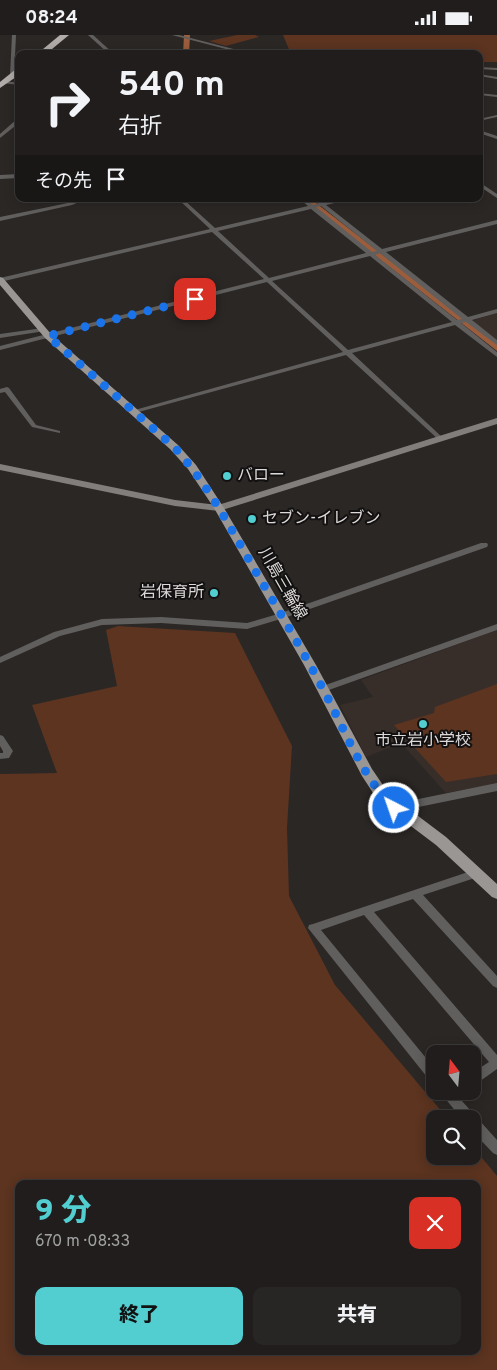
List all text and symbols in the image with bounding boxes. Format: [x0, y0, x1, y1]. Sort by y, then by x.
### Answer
text: 08:24 [25, 6, 78, 30]
text: 540 m [118, 64, 225, 108]
icon: right [35, 70, 100, 135]
text: 右折 [118, 114, 162, 141]
icon: arrive [102, 165, 130, 193]
text: その先 [35, 170, 92, 194]
pin [174, 278, 216, 320]
icon: arrive [181, 285, 209, 313]
place label: バロー [237, 466, 285, 486]
marker: バロー [221, 470, 233, 482]
place label: セブン-イレブン [262, 509, 380, 529]
marker: セブン-イレブン [246, 513, 258, 525]
street label: 川島三輪線 [253, 544, 311, 624]
place label: 岩保育所 [140, 583, 204, 603]
marker: 岩保育所 [208, 587, 220, 599]
marker: 市立岩小学校 [417, 718, 429, 730]
place label: 市立岩小学校 [375, 731, 471, 751]
position arrow [367, 781, 419, 833]
north arrow [426, 1045, 481, 1100]
map controls [426, 1045, 481, 1165]
button: search [426, 1110, 481, 1165]
text: 9 分 [35, 1194, 91, 1231]
button: close [409, 1197, 461, 1249]
text: 670 m · 08:33 [35, 1232, 130, 1252]
button: 終了 [35, 1287, 243, 1345]
button: 共有 [253, 1287, 461, 1345]

